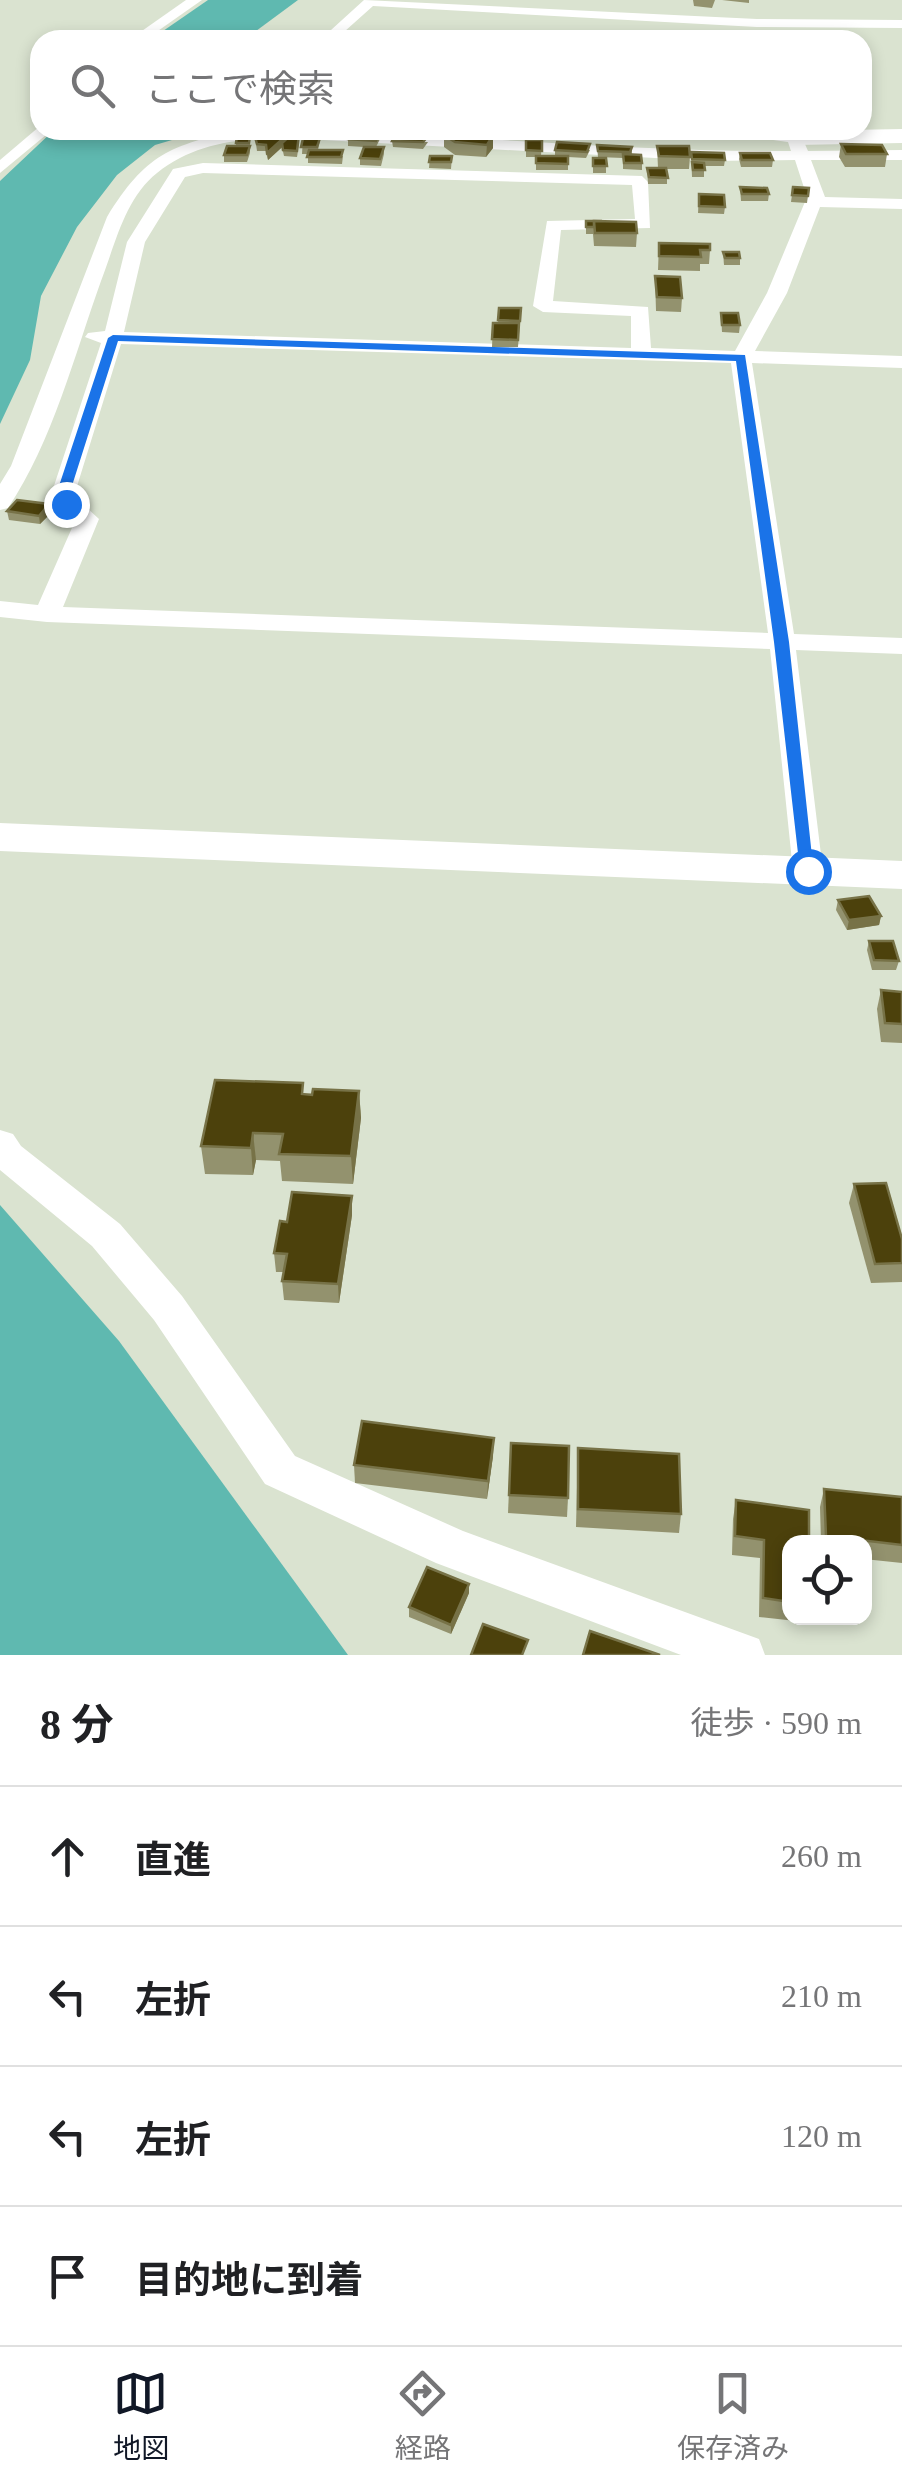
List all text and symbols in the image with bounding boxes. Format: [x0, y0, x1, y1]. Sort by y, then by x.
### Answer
search box [30, 30, 872, 140]
icon: search [65, 58, 120, 113]
text: ここで検索 [145, 68, 335, 110]
route end [44, 482, 90, 528]
route start [786, 849, 832, 895]
map controls [782, 1535, 872, 1625]
button: locate [782, 1535, 872, 1625]
text: 8 分 [40, 1702, 114, 1748]
text: 徒歩 · 590 m [690, 1705, 862, 1741]
icon: ahead [40, 1829, 95, 1884]
text: 260 m [781, 1838, 862, 1874]
text: 直進 [135, 1839, 211, 1881]
icon: left [40, 1969, 95, 2024]
text: 210 m [781, 1978, 862, 2014]
text: 左折 [135, 1979, 211, 2021]
icon: left [40, 2109, 95, 2164]
text: 120 m [781, 2118, 862, 2154]
text: 左折 [135, 2119, 211, 2161]
icon: arrive [40, 2249, 95, 2304]
text: 目的地に到着 [135, 2259, 363, 2301]
tab: 地図 [113, 2366, 169, 2466]
tab: 経路 [395, 2366, 451, 2466]
tab: 保存済み [677, 2366, 789, 2466]

